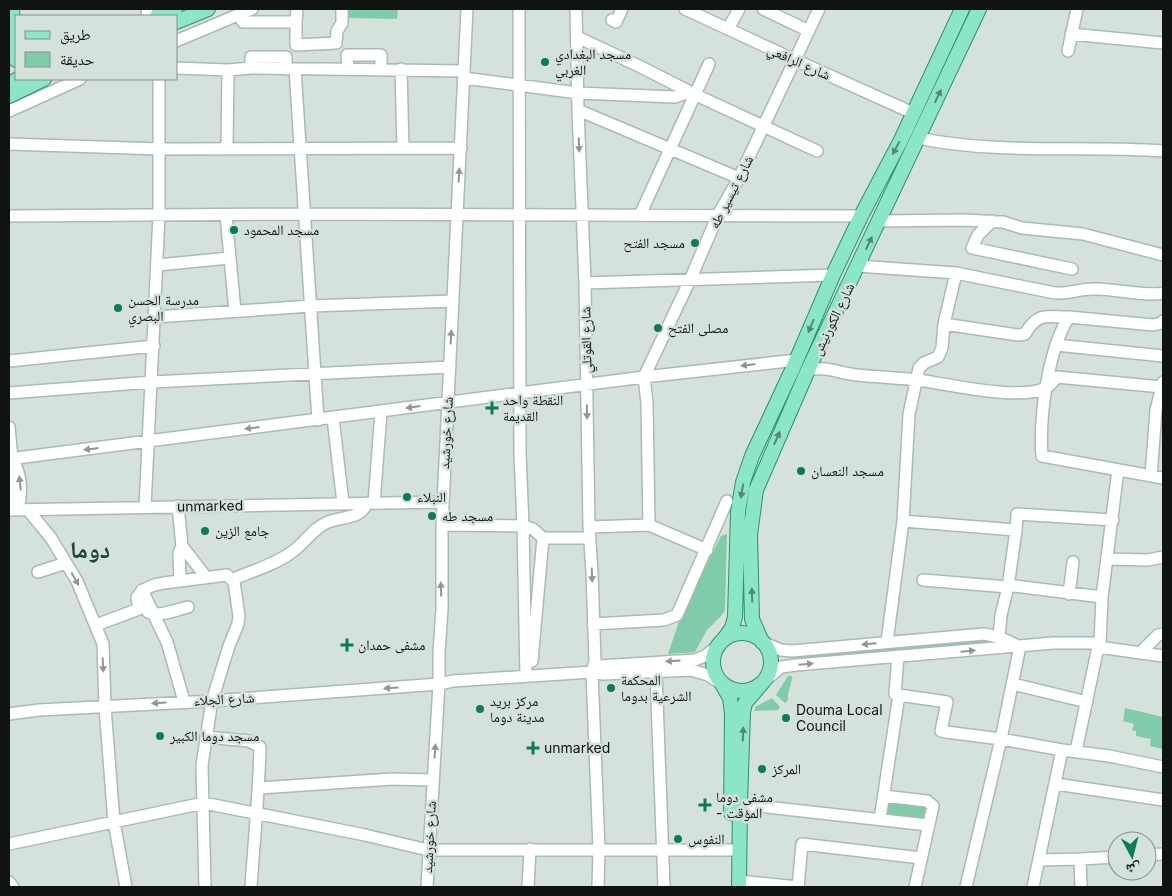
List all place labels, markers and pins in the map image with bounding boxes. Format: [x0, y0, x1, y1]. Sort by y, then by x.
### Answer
place label: مسجد البغدادي الغربي [555, 45, 631, 82]
marker: مسجد البغدادي الغربي [539, 56, 551, 68]
place label: مسجد المحمود [244, 221, 319, 239]
marker: مسجد المحمود [228, 224, 240, 236]
place label: مسجد الفتح [623, 234, 685, 253]
marker: مسجد الفتح [689, 237, 701, 249]
place label: مدرسة الحسن البصري [128, 291, 199, 328]
marker: مدرسة الحسن البصري [112, 302, 124, 314]
place label: مصلى الفتح [668, 319, 728, 338]
marker: مصلى الفتح [652, 322, 664, 334]
place label: النقطة واحد القديمة [503, 391, 563, 424]
marker: النقطة واحد القديمة [485, 401, 499, 415]
place label: مسجد النعسان [811, 462, 884, 480]
marker: مسجد النعسان [795, 465, 807, 477]
place label: النبلاء [417, 488, 446, 505]
marker: النبلاء [401, 491, 413, 503]
place label: مسجد طه [442, 507, 493, 524]
marker: مسجد طه [426, 510, 438, 522]
place label: جامع الزين [215, 522, 269, 541]
marker: جامع الزين [199, 525, 211, 537]
place label: مشفى حمدان [358, 636, 426, 654]
marker: مشفى حمدان [340, 638, 354, 652]
place label: المحكمة الشرعية بدوما [621, 671, 692, 705]
marker: المحكمة الشرعية بدوما [605, 682, 617, 694]
place label: مركز بريد مدينة دوما [490, 692, 544, 726]
place label: Douma Local Council [796, 701, 883, 734]
marker: مركز بريد مدينة دوما [474, 703, 486, 715]
marker: Douma Local Council [780, 712, 792, 724]
place label: مسجد دوما الكبير [169, 727, 259, 745]
marker: مسجد دوما الكبير [154, 730, 166, 742]
place label: unmarked [544, 739, 610, 756]
marker: unmarked [526, 741, 540, 755]
place label: المركز [771, 760, 801, 778]
marker: المركز [756, 763, 768, 775]
place label: مشفى دوما - المؤقت [716, 788, 773, 822]
marker: مشفى دوما - المؤقت [698, 798, 712, 812]
place label: النفوس [688, 830, 725, 848]
marker: النفوس [672, 833, 684, 845]

